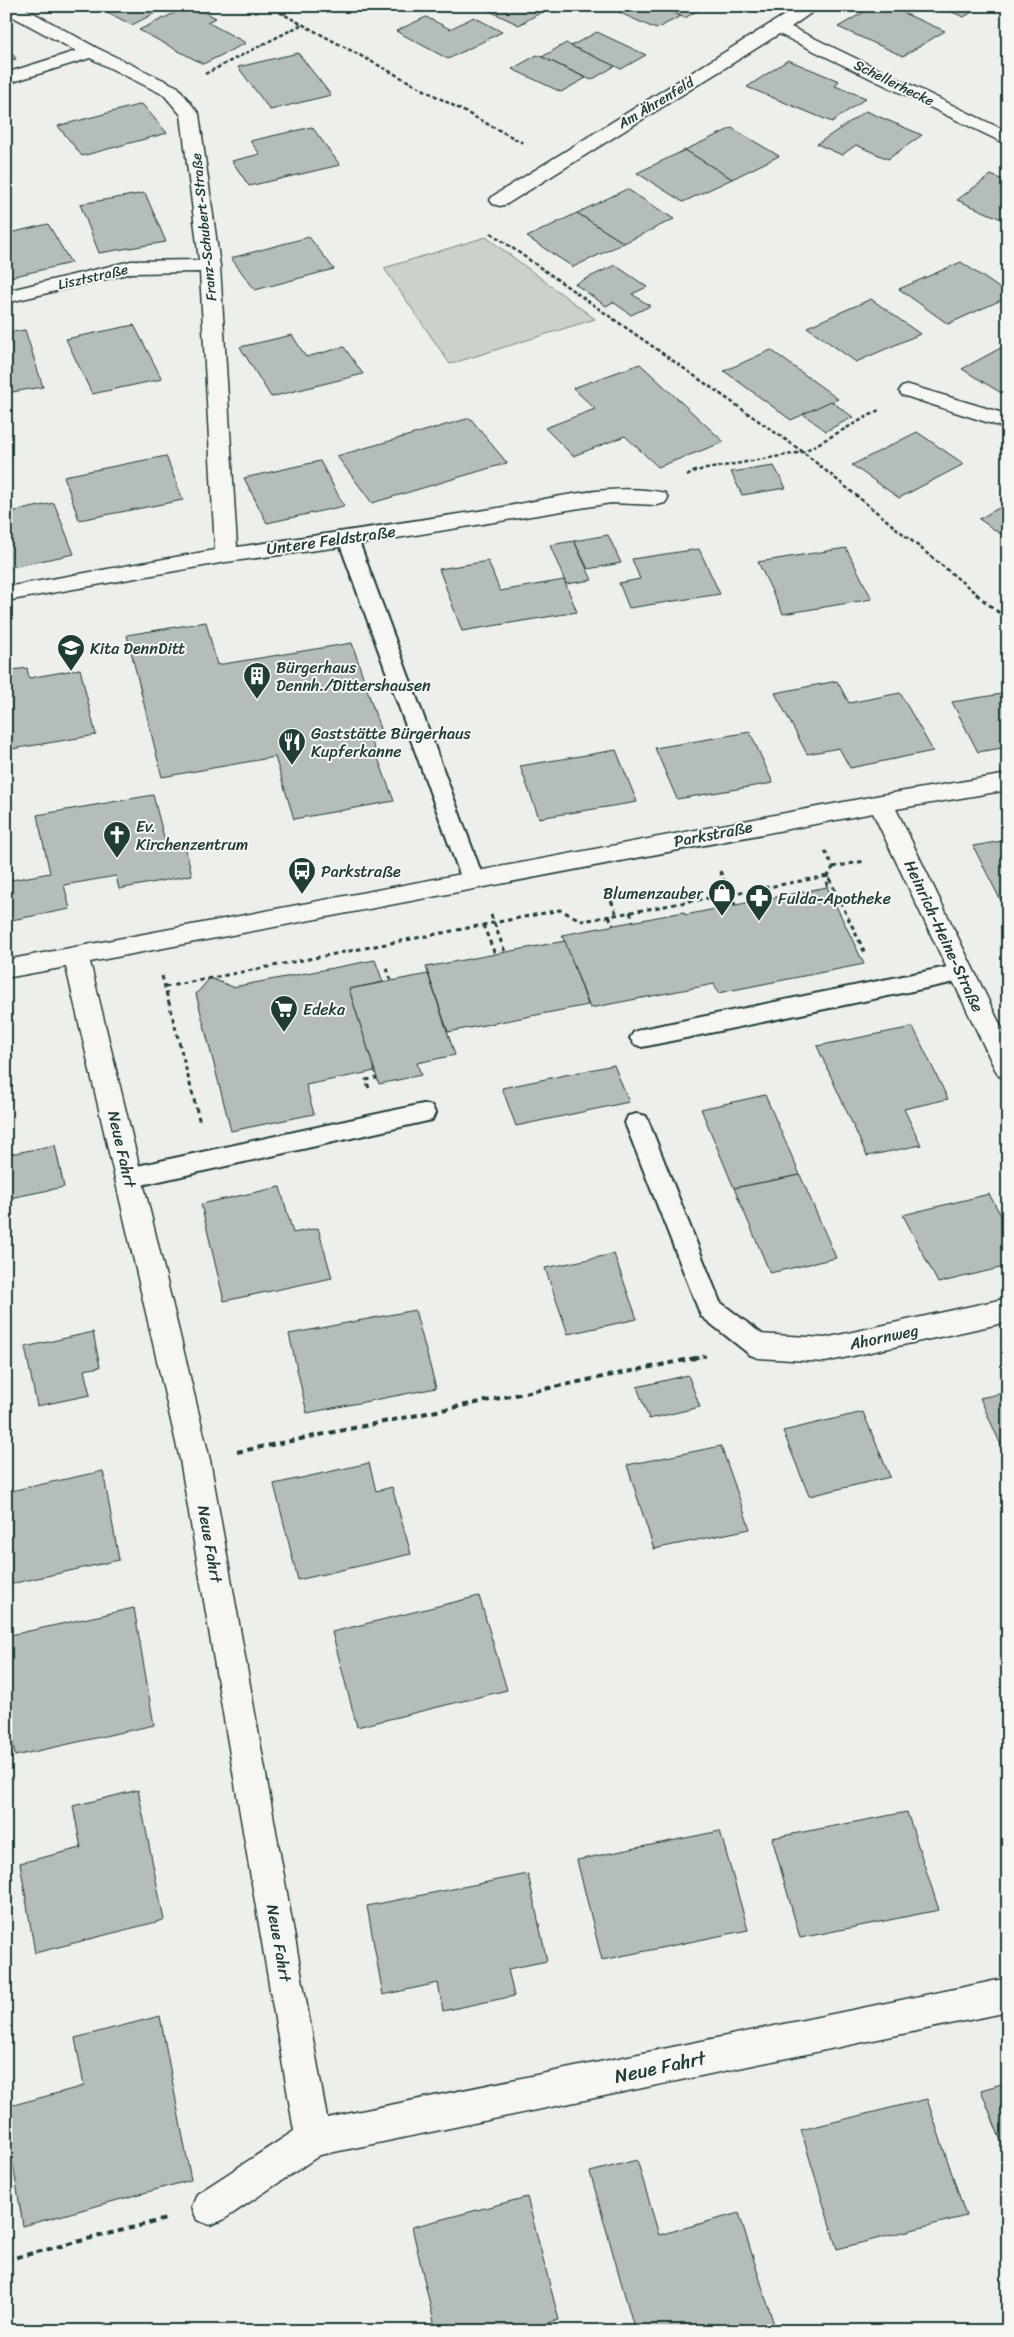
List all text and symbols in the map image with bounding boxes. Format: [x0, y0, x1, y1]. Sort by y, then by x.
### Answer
street label: Schellerhecke [849, 53, 939, 113]
street label: Am Ährenfeld [612, 70, 700, 136]
street label: Franz-Schubert-Straße [184, 152, 224, 302]
street label: Lisztstraße [55, 257, 131, 297]
street label: Untere Feldstraße [265, 517, 397, 563]
school or university icon: Kita DennDitt [56, 633, 86, 672]
place label: Kita DennDitt [90, 634, 185, 663]
place label: Bürgerhaus Dennh./Dittershausen [276, 653, 431, 700]
building icon: Bürgerhaus Dennh./Dittershausen [242, 661, 272, 700]
place label: Gaststätte Bürgerhaus Kupferkanne [311, 719, 472, 766]
restaurant icon: Gaststätte Bürgerhaus Kupferkanne [277, 727, 307, 766]
place label: Ev. Kirchenzentrum [136, 812, 248, 859]
street label: Parkstraße [671, 812, 755, 856]
church icon: Ev. Kirchenzentrum [102, 820, 132, 859]
street label: Heinrich-Heine-Straße [896, 855, 992, 1017]
bus stop icon: Parkstraße [287, 856, 317, 895]
place label: Parkstraße [321, 857, 401, 886]
shop icon: Blumenzauber [707, 878, 737, 917]
place label: Blumenzauber [603, 879, 704, 908]
pharmacy icon: Fulda-Apotheke [744, 883, 774, 922]
place label: Fulda-Apotheke [778, 884, 891, 913]
supermarket icon: Edeka [269, 994, 299, 1033]
place label: Edeka [303, 995, 346, 1024]
street label: Neue Fahrt [99, 1108, 145, 1191]
street label: Ahornweg [846, 1316, 921, 1359]
street label: Neue Fahrt [189, 1503, 231, 1585]
street label: Neue Fahrt [258, 1902, 300, 1984]
street label: Neue Fahrt [611, 2041, 710, 2093]

